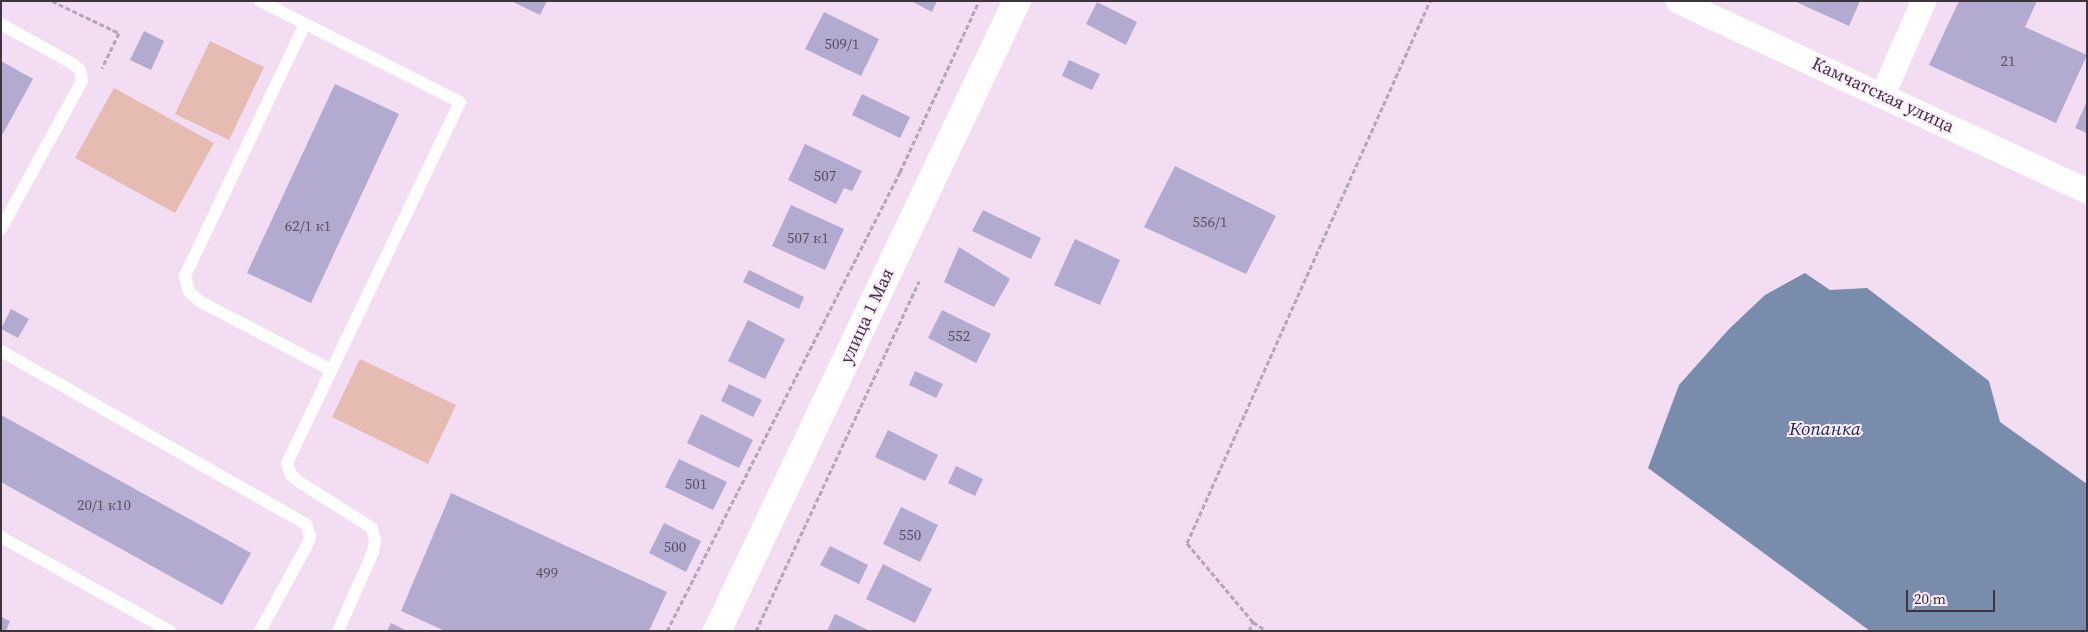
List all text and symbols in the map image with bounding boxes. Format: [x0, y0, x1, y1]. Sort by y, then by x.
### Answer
house number: 509/1 [825, 35, 859, 53]
house number: 21 [2001, 52, 2015, 70]
street label: Камчатская улица [1808, 53, 1958, 137]
house number: 507 [814, 167, 836, 185]
house number: 556/1 [1193, 213, 1227, 231]
house number: 62/1 к1 [285, 217, 331, 235]
house number: 507 к1 [787, 229, 829, 247]
street label: улица 1 Мая [836, 265, 898, 367]
house number: 552 [948, 327, 970, 345]
water label: Копанка [1789, 418, 1861, 440]
house number: 501 [685, 475, 707, 493]
house number: 20/1 к10 [77, 496, 131, 514]
house number: 550 [899, 526, 921, 544]
house number: 500 [664, 538, 686, 556]
house number: 499 [536, 564, 558, 582]
scale bar [1908, 580, 1997, 612]
text: 20 m [1914, 588, 1946, 609]

